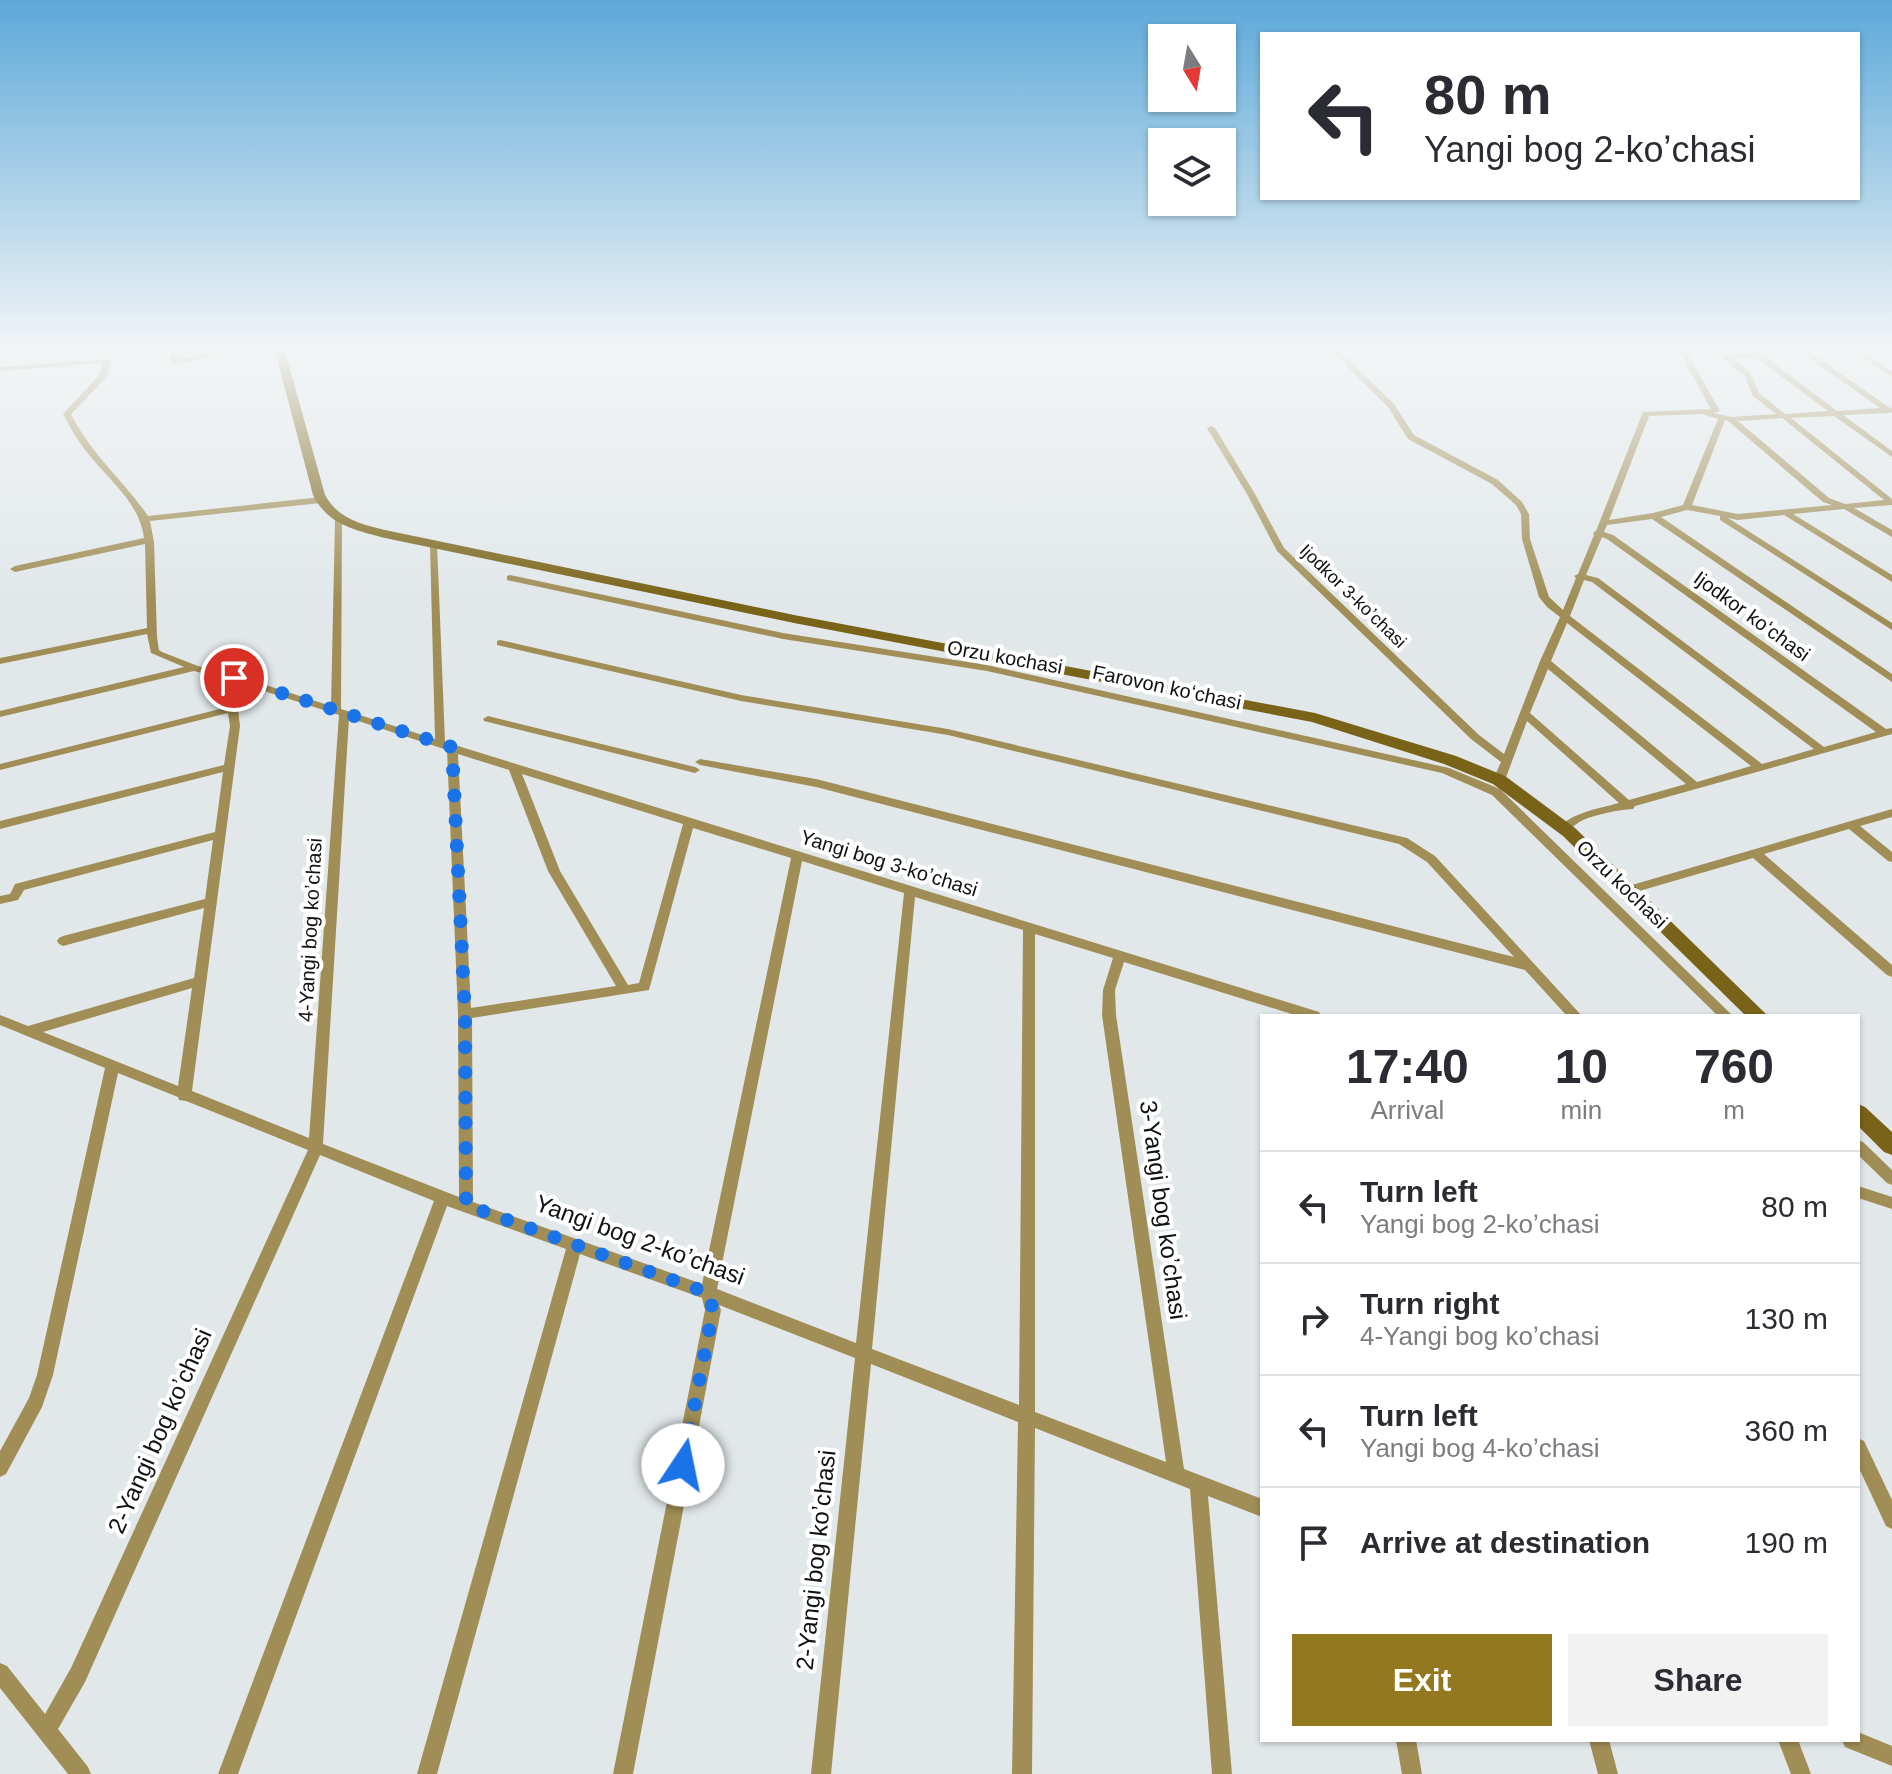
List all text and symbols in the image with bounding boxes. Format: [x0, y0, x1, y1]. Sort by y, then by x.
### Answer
north arrow [1148, 24, 1236, 112]
map controls [1148, 24, 1236, 216]
text: 80 m [1424, 63, 1552, 126]
icon: left [1292, 64, 1396, 168]
button: layers [1148, 128, 1236, 216]
text: Yangi bog 2-koʼchasi [1424, 129, 1756, 170]
street label: Ijodkor 3-koʼchasi [1296, 540, 1410, 652]
street label: Ijodkor koʻchasi [1690, 567, 1814, 665]
street label: Orzu kochasi [946, 636, 1064, 678]
pin [200, 644, 268, 712]
icon: arrive [212, 656, 256, 700]
street label: Farovon koʻchasi [1091, 661, 1243, 713]
street label: Yangi bog 3-koʼchasi [798, 826, 980, 900]
street label: Orzu kochasi [1572, 836, 1672, 932]
street label: 4-Yangi bog koʼchasi [294, 837, 326, 1023]
text: 17:40 [1346, 1040, 1469, 1093]
text: 10 [1555, 1040, 1608, 1093]
text: 760 [1694, 1040, 1774, 1093]
text: Arrival [1370, 1095, 1444, 1125]
text: min [1560, 1095, 1602, 1125]
text: m [1723, 1095, 1745, 1125]
street label: 3-Yangi bog koʼchasi [1135, 1099, 1192, 1321]
text: Turn left [1360, 1175, 1478, 1208]
icon: left [1292, 1185, 1336, 1229]
street label: Yangi bog 2-koʼchasi [532, 1189, 749, 1290]
text: 80 m [1761, 1190, 1828, 1223]
text: Yangi bog 2-koʼchasi [1360, 1209, 1599, 1239]
text: Turn right [1360, 1287, 1499, 1320]
icon: right [1292, 1297, 1336, 1341]
text: 130 m [1745, 1302, 1828, 1335]
text: 4-Yangi bog koʼchasi [1360, 1321, 1599, 1351]
street label: 2-Yangi bog koʼchasi [102, 1324, 217, 1537]
text: Turn left [1360, 1399, 1478, 1432]
icon: left [1292, 1409, 1336, 1453]
text: 360 m [1745, 1414, 1828, 1447]
position arrow [641, 1423, 725, 1507]
text: Yangi bog 4-koʼchasi [1360, 1433, 1599, 1463]
street label: 2-Yangi bog koʼchasi [791, 1449, 840, 1671]
icon: arrive [1292, 1521, 1336, 1565]
text: Arrive at destination [1360, 1526, 1650, 1559]
text: 190 m [1745, 1526, 1828, 1559]
button: Exit [1292, 1634, 1552, 1726]
button: Share [1568, 1634, 1828, 1726]

